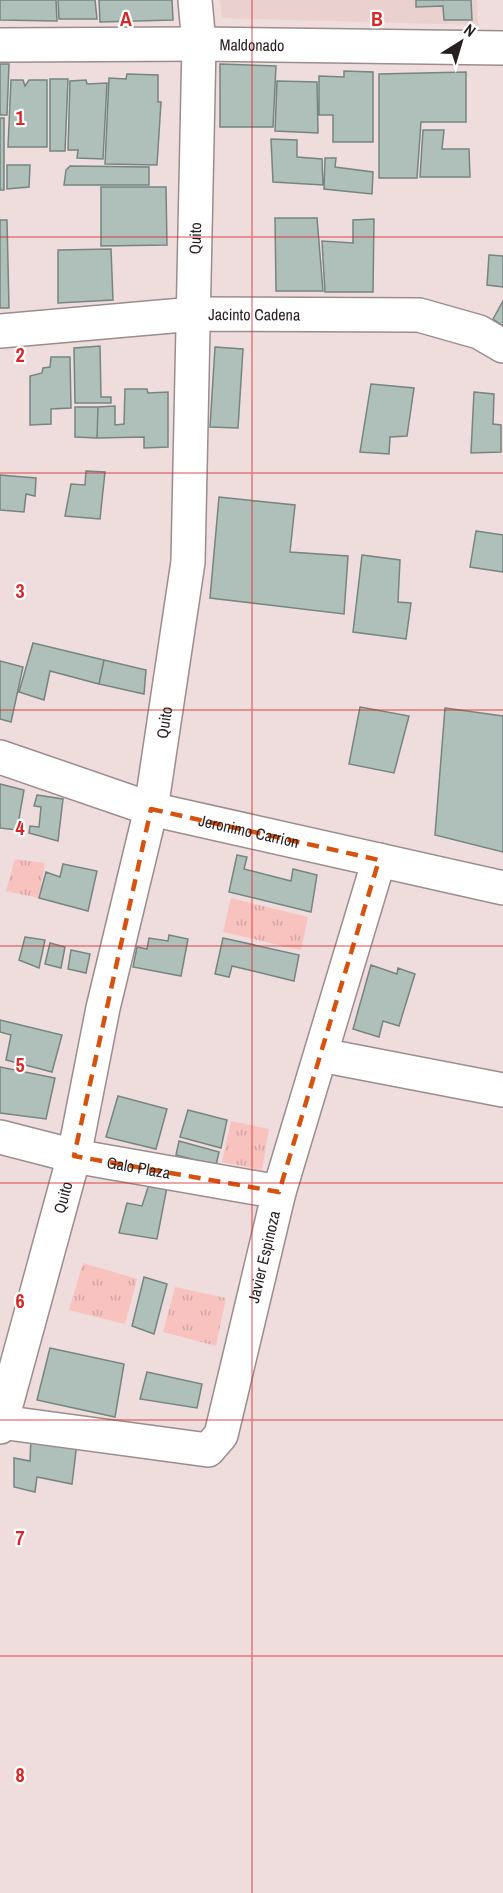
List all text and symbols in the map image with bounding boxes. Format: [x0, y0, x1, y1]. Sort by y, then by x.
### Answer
text: A [120, 5, 132, 32]
text: B [371, 5, 383, 32]
north arrow [431, 12, 491, 72]
text: N [460, 18, 480, 42]
street label: Maldonado [219, 33, 285, 56]
text: 1 [15, 104, 25, 131]
street label: Quito [184, 222, 206, 255]
street label: Jacinto Cadena [208, 303, 301, 325]
text: 2 [15, 341, 25, 368]
text: 3 [15, 577, 25, 604]
street label: Quito [151, 705, 177, 740]
street label: Jeronimo Carrion [197, 809, 301, 853]
text: 4 [15, 814, 25, 841]
text: 5 [15, 1051, 25, 1078]
street label: Galo Plaza [105, 1151, 173, 1184]
street label: Quito [48, 1179, 78, 1216]
street label: Javier Espinoza [242, 1208, 285, 1305]
text: 6 [15, 1287, 25, 1314]
text: 7 [15, 1524, 25, 1551]
text: 8 [15, 1761, 25, 1788]

